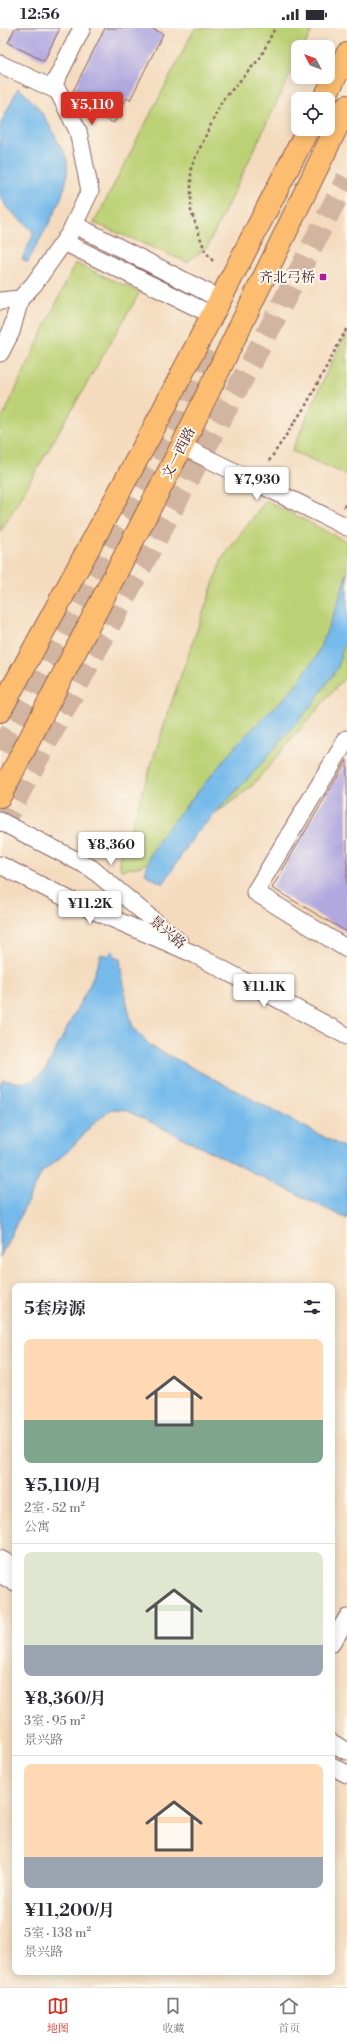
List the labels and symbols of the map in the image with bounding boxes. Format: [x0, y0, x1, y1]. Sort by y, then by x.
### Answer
north arrow [291, 40, 335, 84]
pin: ¥5,110 [59, 92, 125, 126]
place label: 齐北弓桥 [259, 269, 315, 287]
marker: 齐北弓桥 [318, 272, 328, 282]
street label: 文一西路 [158, 424, 200, 482]
pin: ¥7,930 [224, 467, 290, 501]
pin: ¥8,360 [78, 832, 144, 866]
pin: ¥11.2K [57, 891, 123, 925]
street label: 景兴路 [145, 912, 189, 953]
pin: ¥11.1K [231, 974, 297, 1008]

